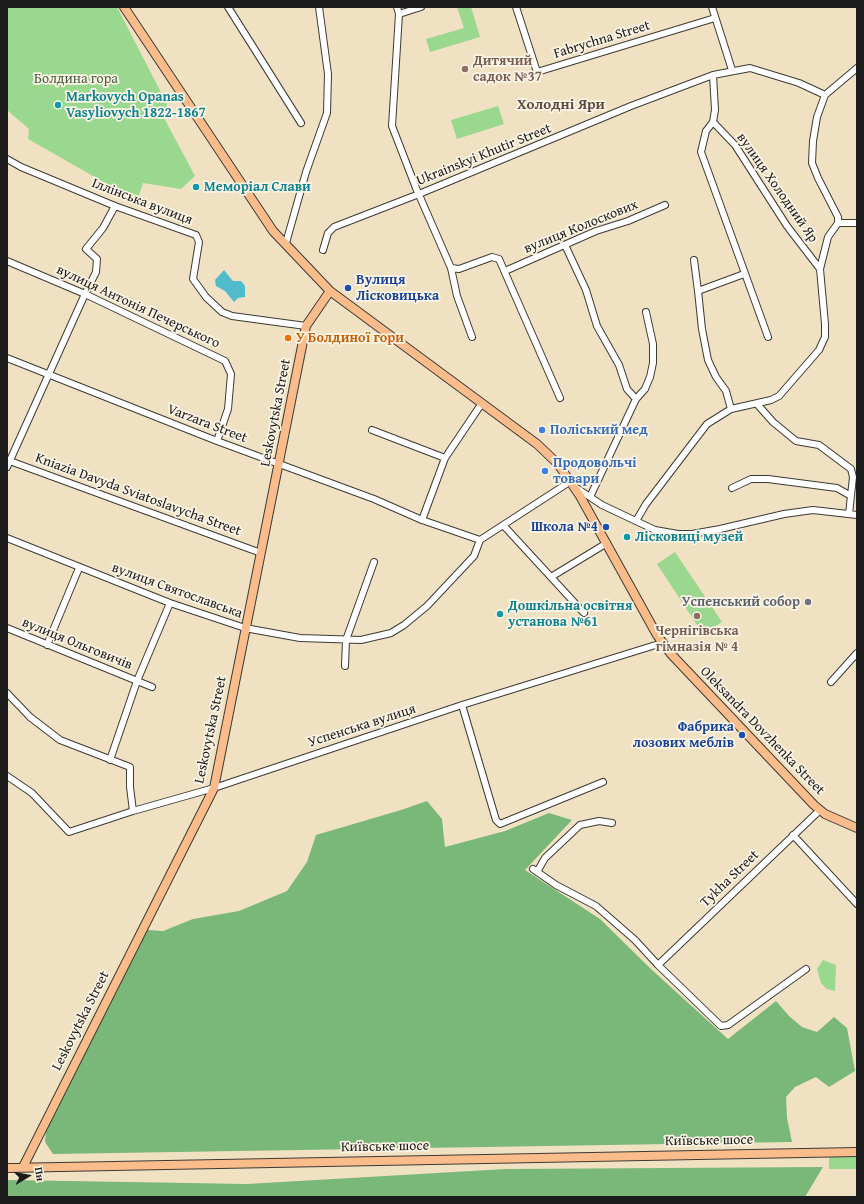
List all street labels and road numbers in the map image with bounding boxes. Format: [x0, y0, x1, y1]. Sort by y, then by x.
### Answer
street label: Fabrychna Street [552, 17, 652, 63]
street label: Ukrainskyi Khutir Street [414, 120, 554, 190]
street label: вулиця Холодний Яр [733, 130, 821, 246]
street label: Іллінська вулиця [89, 175, 195, 229]
street label: вулиця Колоскових [521, 196, 641, 258]
street label: вулиця Антонія Печерського [54, 262, 222, 352]
street label: Leskovytska Street [257, 358, 295, 468]
street label: Varzara Street [165, 401, 249, 447]
street label: Kniazia Davyda Sviatoslavycha Street [33, 450, 243, 540]
street label: вулиця Святославська [109, 560, 245, 622]
street label: вулиця Ольговичів [19, 614, 135, 674]
street label: Oleksandra Dovzhenka Street [696, 663, 828, 799]
street label: Leskovytska Street [191, 675, 231, 785]
street label: Успенська вулиця [306, 701, 418, 751]
street label: Tykha Street [697, 847, 763, 911]
street label: Leskovytska Street [49, 968, 113, 1074]
street label: Київське шосе [665, 1132, 753, 1150]
street label: Київське шосе [341, 1138, 429, 1156]

